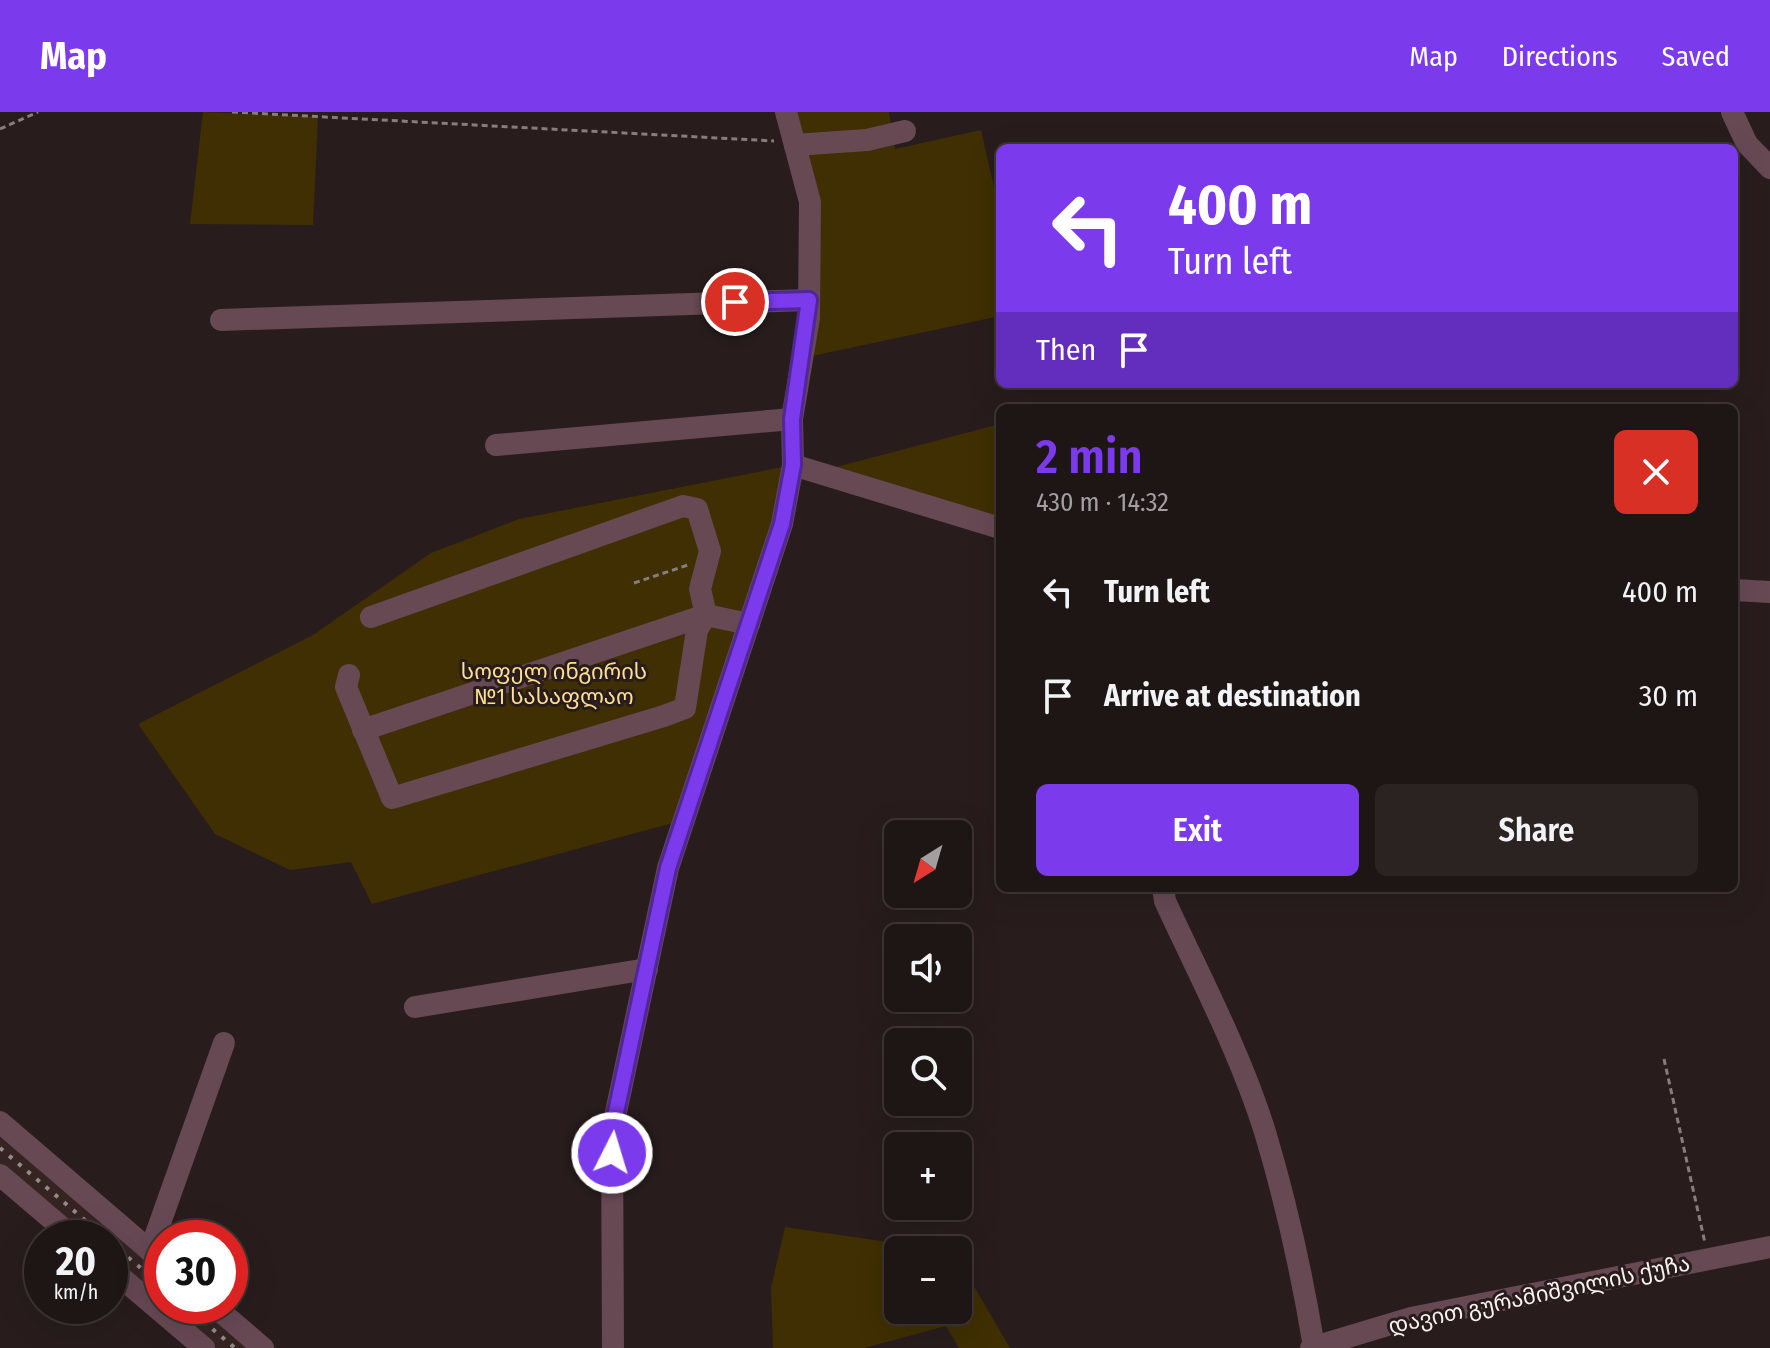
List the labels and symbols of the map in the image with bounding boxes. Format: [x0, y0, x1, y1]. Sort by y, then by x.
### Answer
pin [701, 268, 769, 336]
park label: სოფელ ინგირის №1 სასაფლაო [461, 658, 647, 710]
north arrow [884, 820, 972, 908]
position arrow [570, 1111, 654, 1195]
speed limit sign: 30 [144, 1220, 248, 1324]
street label: დავით გურამიშვილის ქუჩა [1386, 1249, 1692, 1340]

